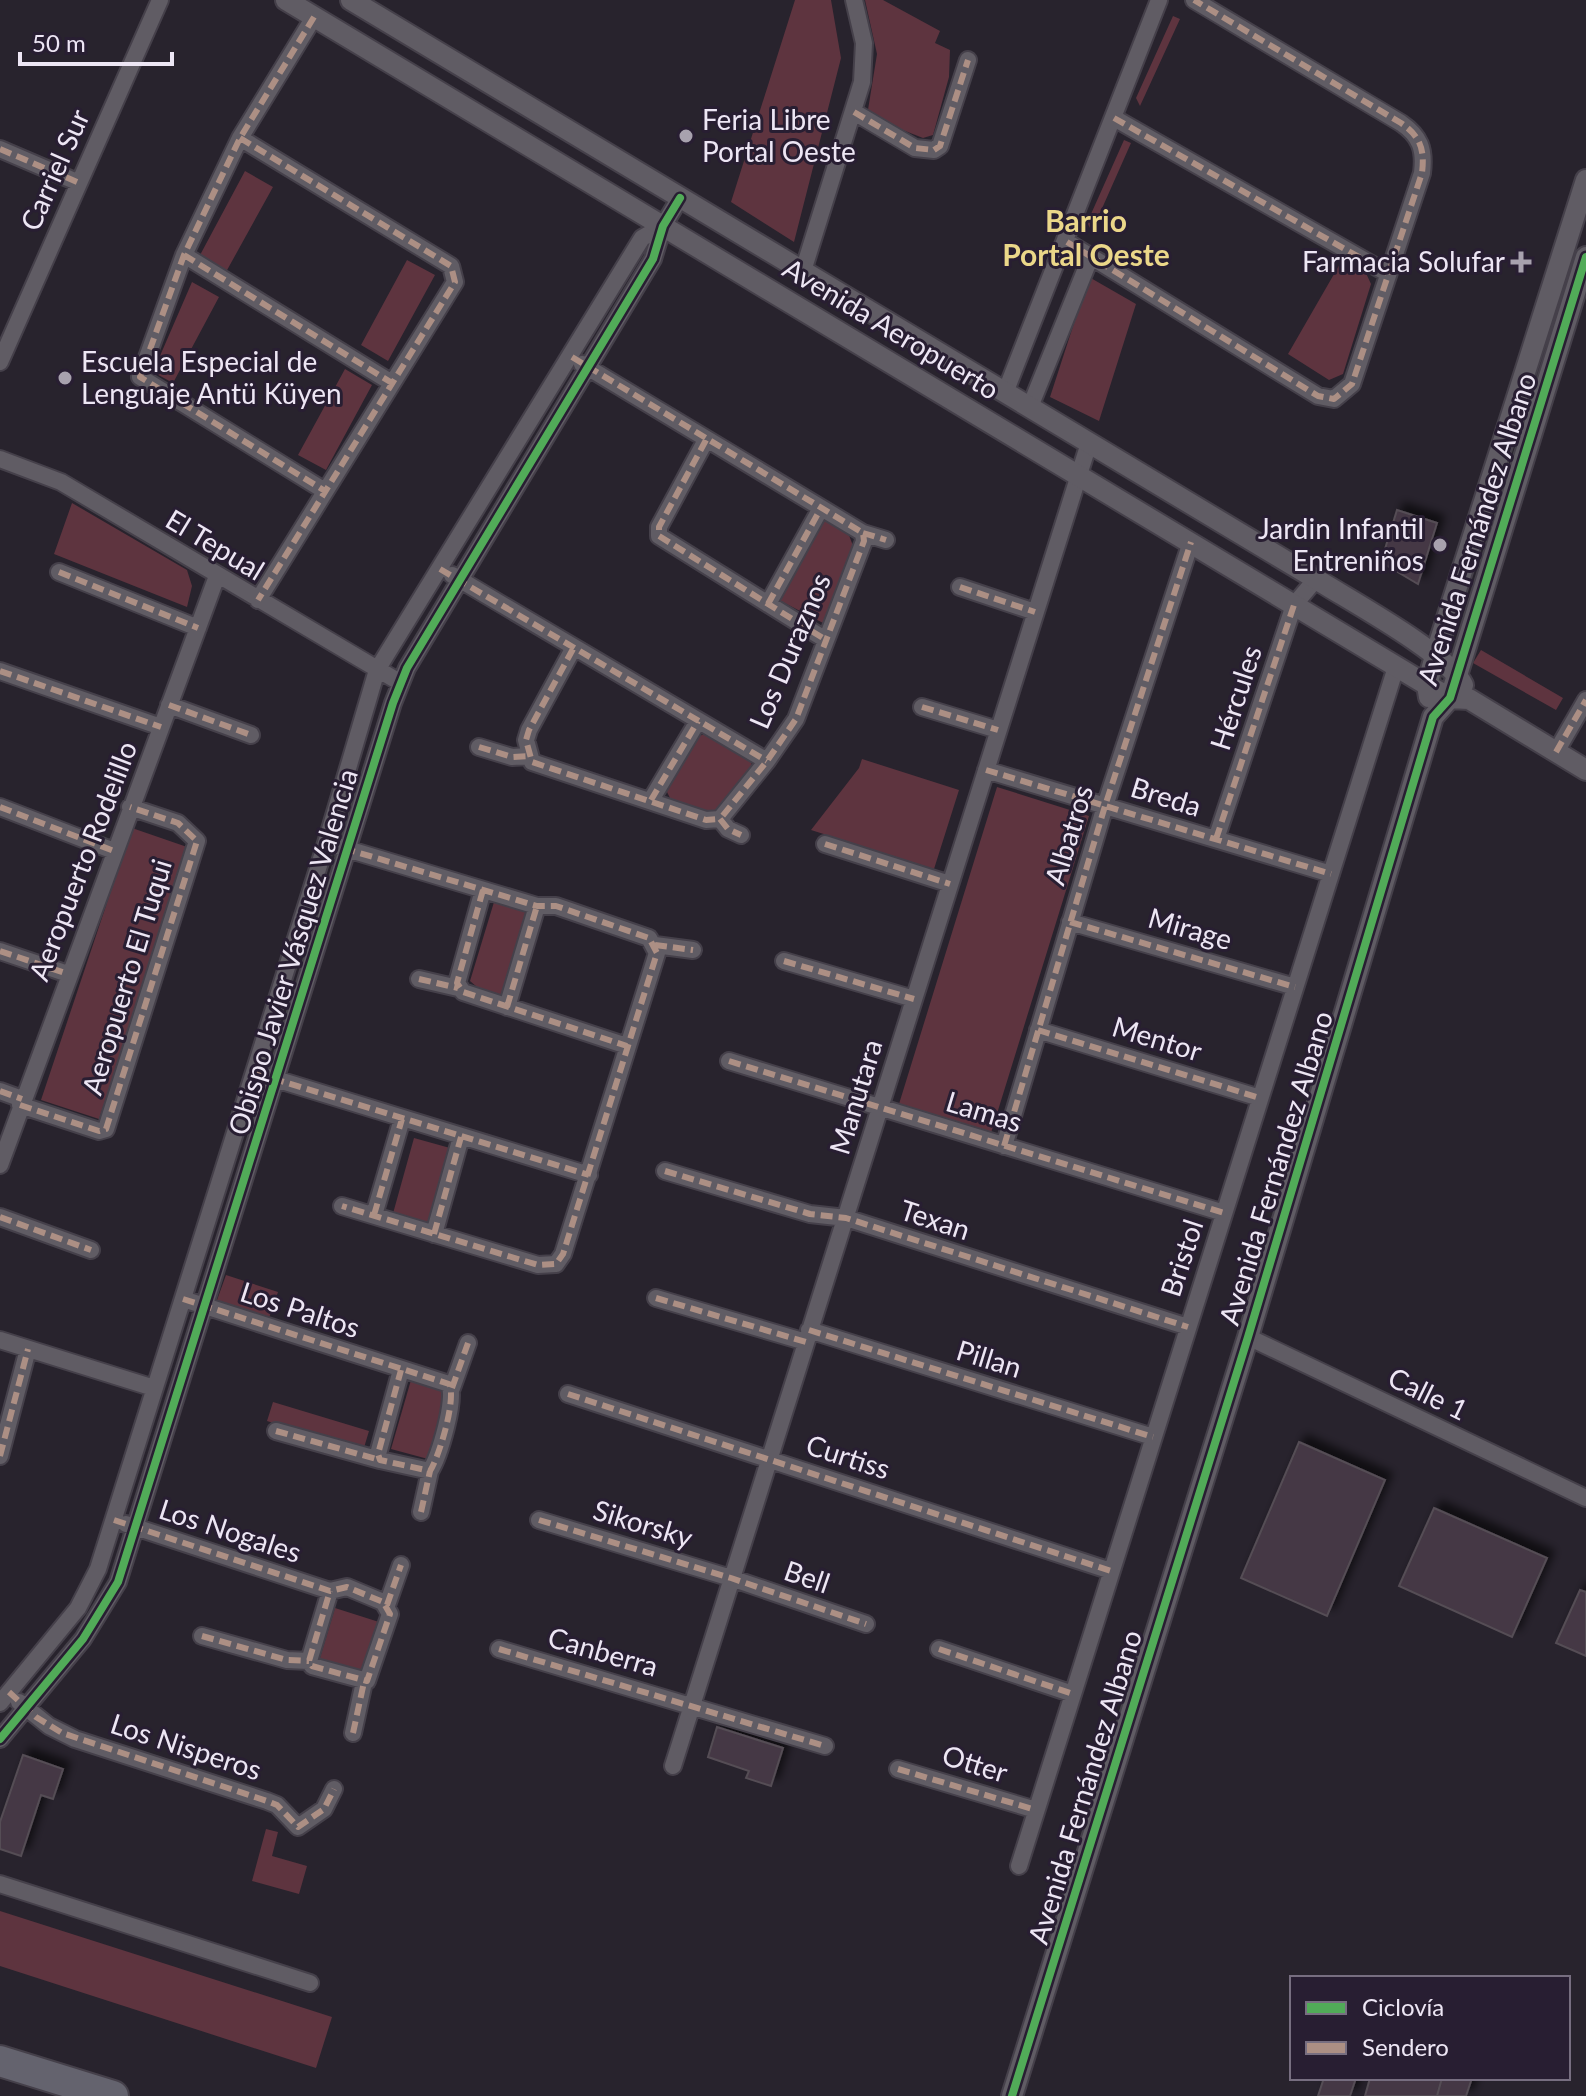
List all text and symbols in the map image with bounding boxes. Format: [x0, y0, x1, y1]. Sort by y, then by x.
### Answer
scale bar [20, 16, 172, 66]
text: 50 m [32, 28, 86, 57]
place label: Feria Libre Portal Oeste [702, 102, 856, 168]
street label: Carriel Sur [12, 104, 96, 235]
marker: Feria Libre Portal Oeste [677, 127, 695, 145]
district label: Barrio Portal Oeste [1002, 202, 1170, 272]
place label: Farmacia Solufar [1302, 244, 1505, 278]
street label: Avenida Aeropuerto [777, 250, 1006, 406]
marker: Farmacia Solufar [1512, 253, 1530, 271]
place label: Escuela Especial de Lenguaje Antü Küyen [81, 344, 342, 410]
street label: Avenida Fernández Albano [1409, 368, 1543, 689]
marker: Escuela Especial de Lenguaje Antü Küyen [56, 369, 74, 387]
street label: El Tepual [160, 502, 271, 587]
place label: Jardin Infantil Entreniños [1258, 511, 1424, 577]
marker: Jardin Infantil Entreniños [1431, 536, 1449, 554]
street label: Los Duraznos [741, 568, 837, 733]
street label: Hércules [1202, 641, 1268, 754]
street label: Aeropuerto Rodelillo [21, 736, 143, 985]
street label: Obispo Javier Vásquez Valencia [220, 765, 364, 1139]
street label: Breda [1127, 769, 1206, 823]
street label: Albatros [1037, 781, 1099, 889]
street label: Aeropuerto El Tuqui [74, 855, 178, 1099]
street label: Mirage [1144, 900, 1236, 956]
street label: Avenida Fernández Albano [1211, 1007, 1339, 1329]
street label: Mentor [1108, 1008, 1206, 1068]
street label: Manutara [821, 1035, 889, 1158]
street label: Lamas [942, 1083, 1026, 1139]
street label: Texan [896, 1192, 974, 1246]
street label: Bristol [1153, 1215, 1209, 1301]
street label: Los Paltos [236, 1274, 364, 1344]
street label: Pillan [953, 1332, 1026, 1384]
street label: Calle 1 [1383, 1359, 1474, 1427]
street label: Curtiss [802, 1427, 894, 1485]
street label: Los Nogales [155, 1491, 306, 1569]
street label: Sikorsky [590, 1492, 698, 1554]
street label: Bell [780, 1553, 835, 1600]
street label: Canberra [544, 1619, 662, 1683]
street label: Avenida Fernández Albano [1020, 1626, 1148, 1948]
street label: Los Nisperos [107, 1706, 266, 1786]
street label: Otter [939, 1737, 1012, 1789]
legend [1290, 1976, 1570, 2080]
text: Ciclovía [1362, 1992, 1444, 2021]
text: Sendero [1362, 2032, 1449, 2061]

